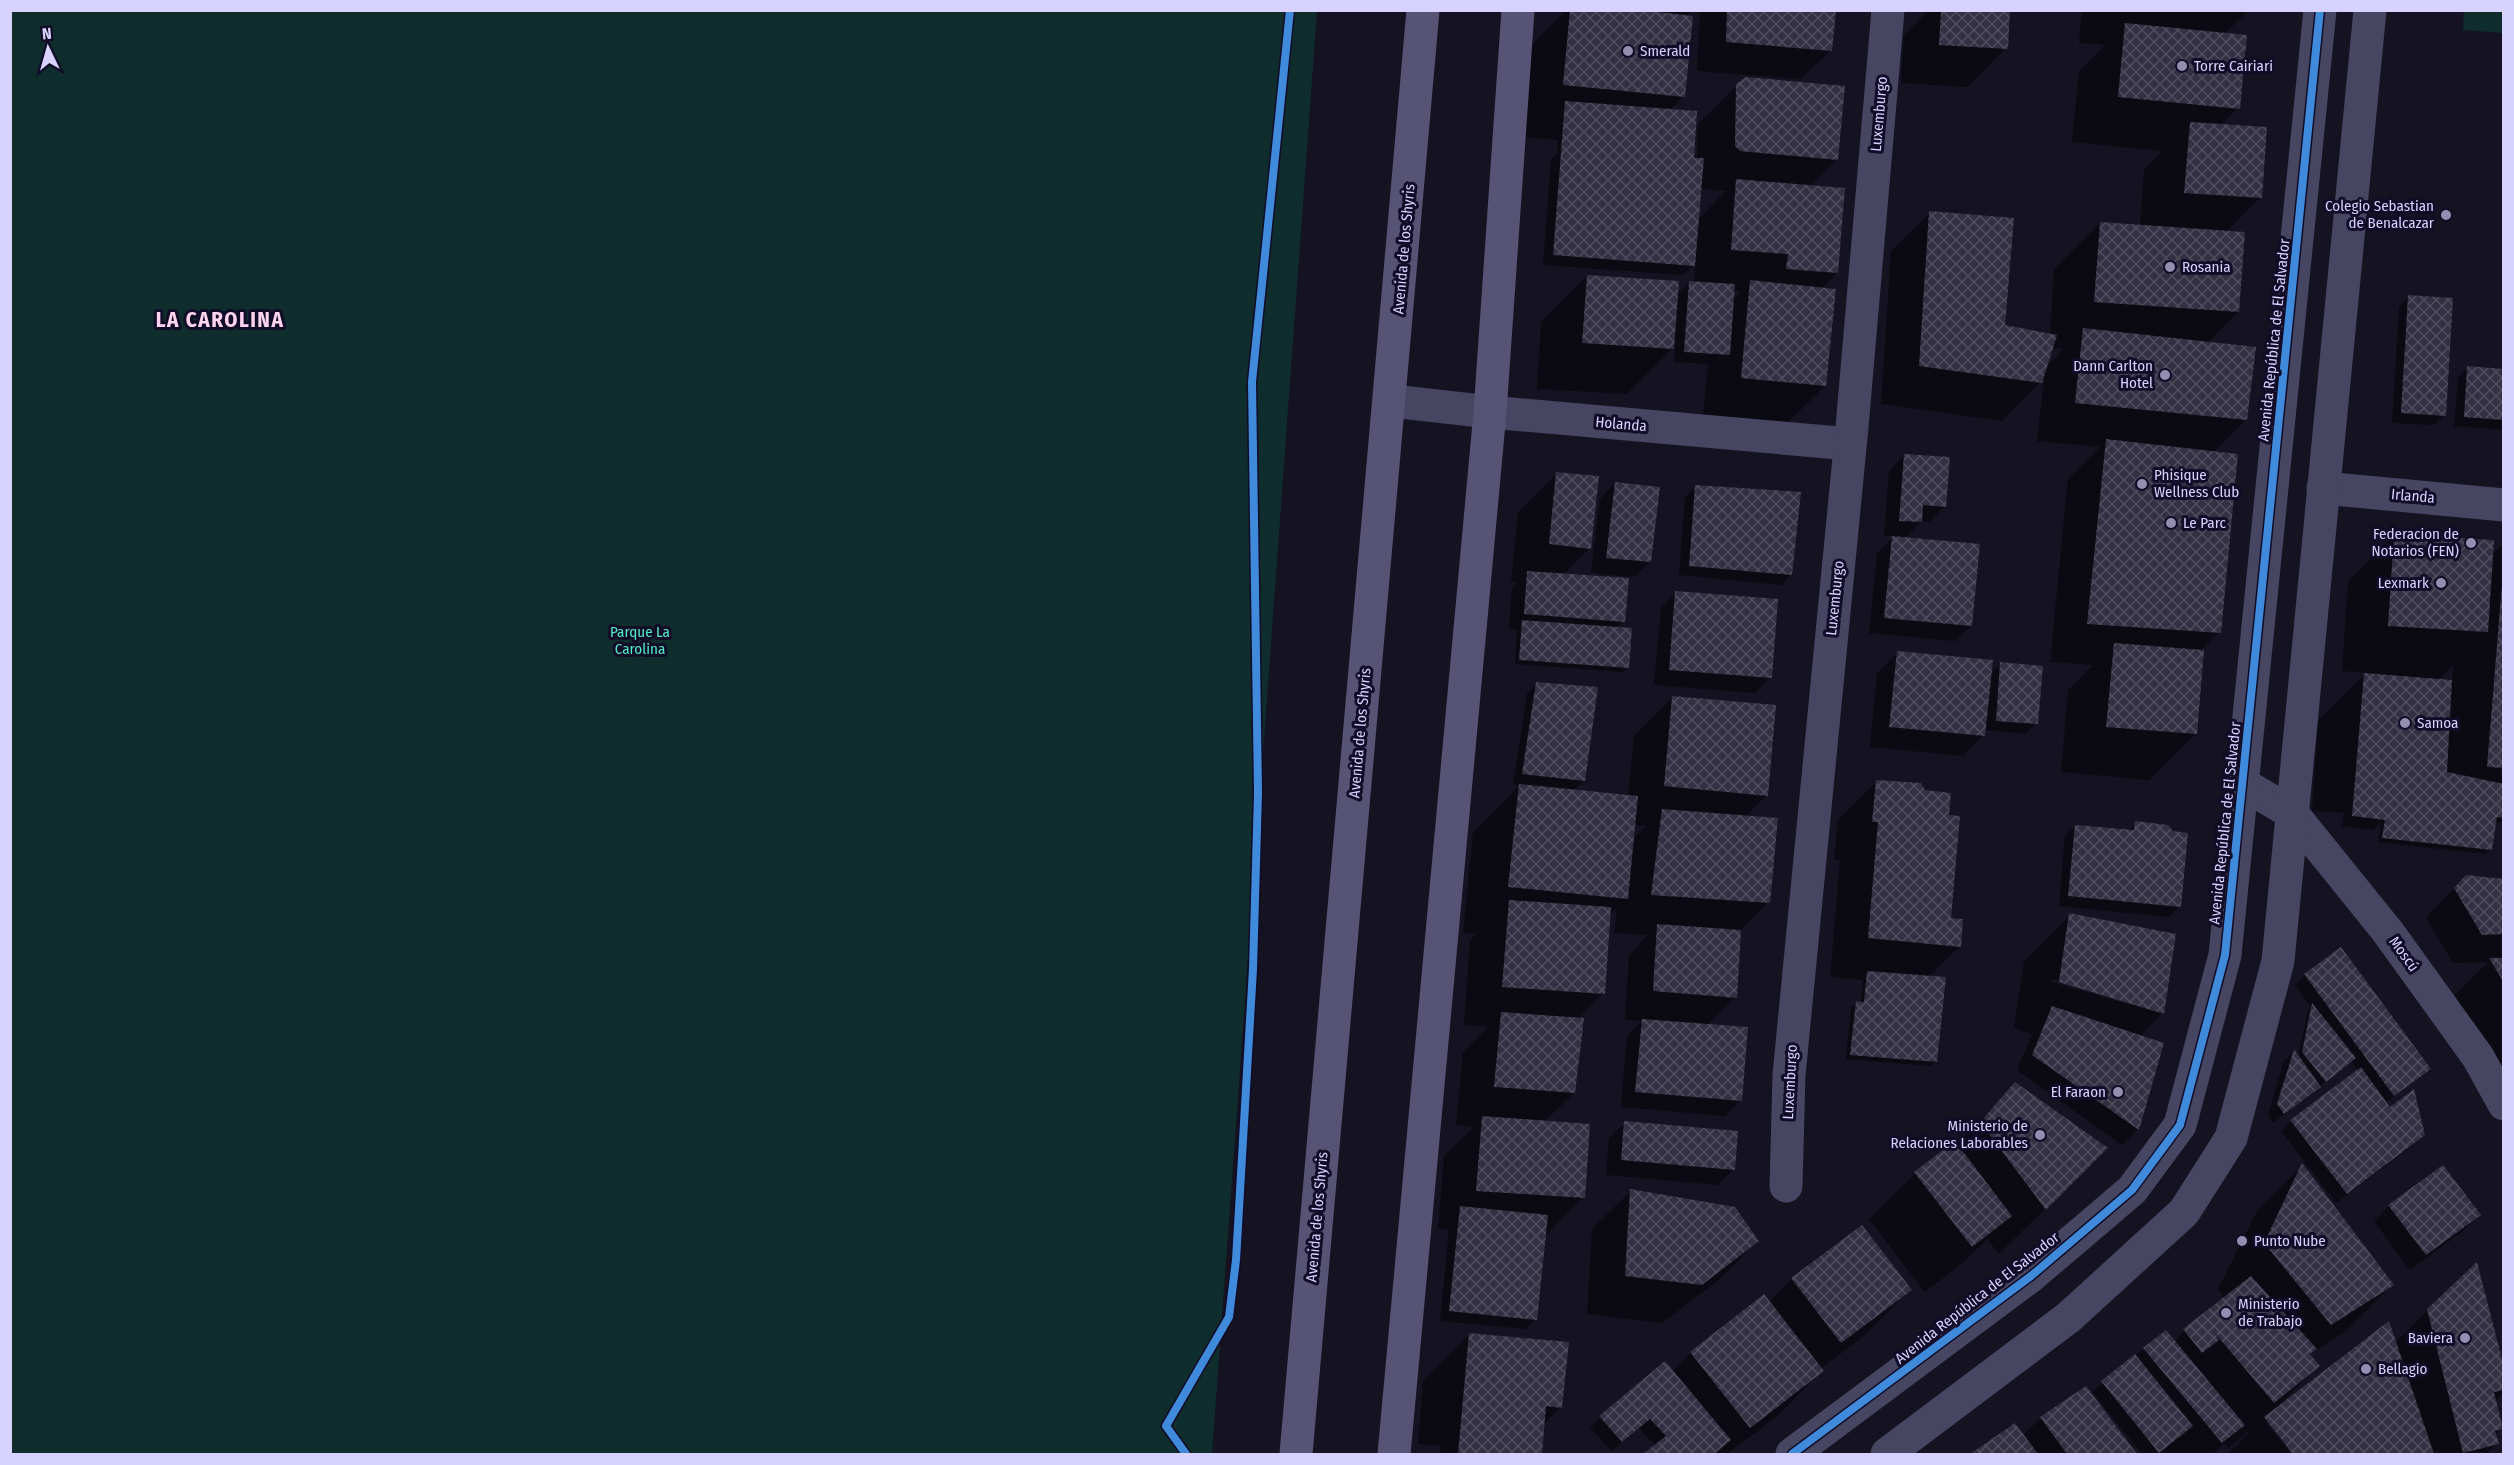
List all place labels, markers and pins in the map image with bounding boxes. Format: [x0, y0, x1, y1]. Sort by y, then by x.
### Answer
place label: Smerald [1640, 42, 1690, 60]
marker: Smerald [1621, 44, 1635, 58]
place label: Torre Cairiari [2194, 57, 2273, 75]
marker: Torre Cairiari [2175, 59, 2189, 73]
place label: Colegio Sebastian de Benalcazar [2325, 197, 2435, 232]
marker: Colegio Sebastian de Benalcazar [2439, 208, 2453, 222]
place label: Rosania [2182, 258, 2231, 276]
marker: Rosania [2163, 260, 2177, 274]
place label: Dann Carlton Hotel [2073, 357, 2153, 392]
marker: Dann Carlton Hotel [2158, 368, 2172, 382]
place label: Phisique Wellness Club [2154, 466, 2239, 501]
marker: Phisique Wellness Club [2135, 477, 2149, 491]
place label: Le Parc [2183, 514, 2226, 532]
marker: Le Parc [2164, 516, 2178, 530]
place label: Federacion de Notarios (FEN) [2371, 525, 2459, 560]
marker: Federacion de Notarios (FEN) [2464, 536, 2478, 550]
place label: Lexmark [2378, 574, 2429, 592]
marker: Lexmark [2434, 576, 2448, 590]
place label: Samoa [2417, 714, 2458, 732]
marker: Samoa [2398, 716, 2412, 730]
place label: El Faraon [2051, 1083, 2106, 1101]
marker: El Faraon [2111, 1085, 2125, 1099]
place label: Ministerio de Relaciones Laborables [1891, 1117, 2028, 1152]
marker: Ministerio de Relaciones Laborables [2033, 1128, 2047, 1142]
place label: Punto Nube [2254, 1232, 2326, 1250]
marker: Punto Nube [2235, 1234, 2249, 1248]
place label: Ministerio de Trabajo [2238, 1295, 2302, 1330]
marker: Ministerio de Trabajo [2219, 1306, 2233, 1320]
place label: Baviera [2408, 1329, 2453, 1347]
marker: Baviera [2458, 1331, 2472, 1345]
place label: Bellagio [2378, 1360, 2427, 1378]
marker: Bellagio [2359, 1362, 2373, 1376]

